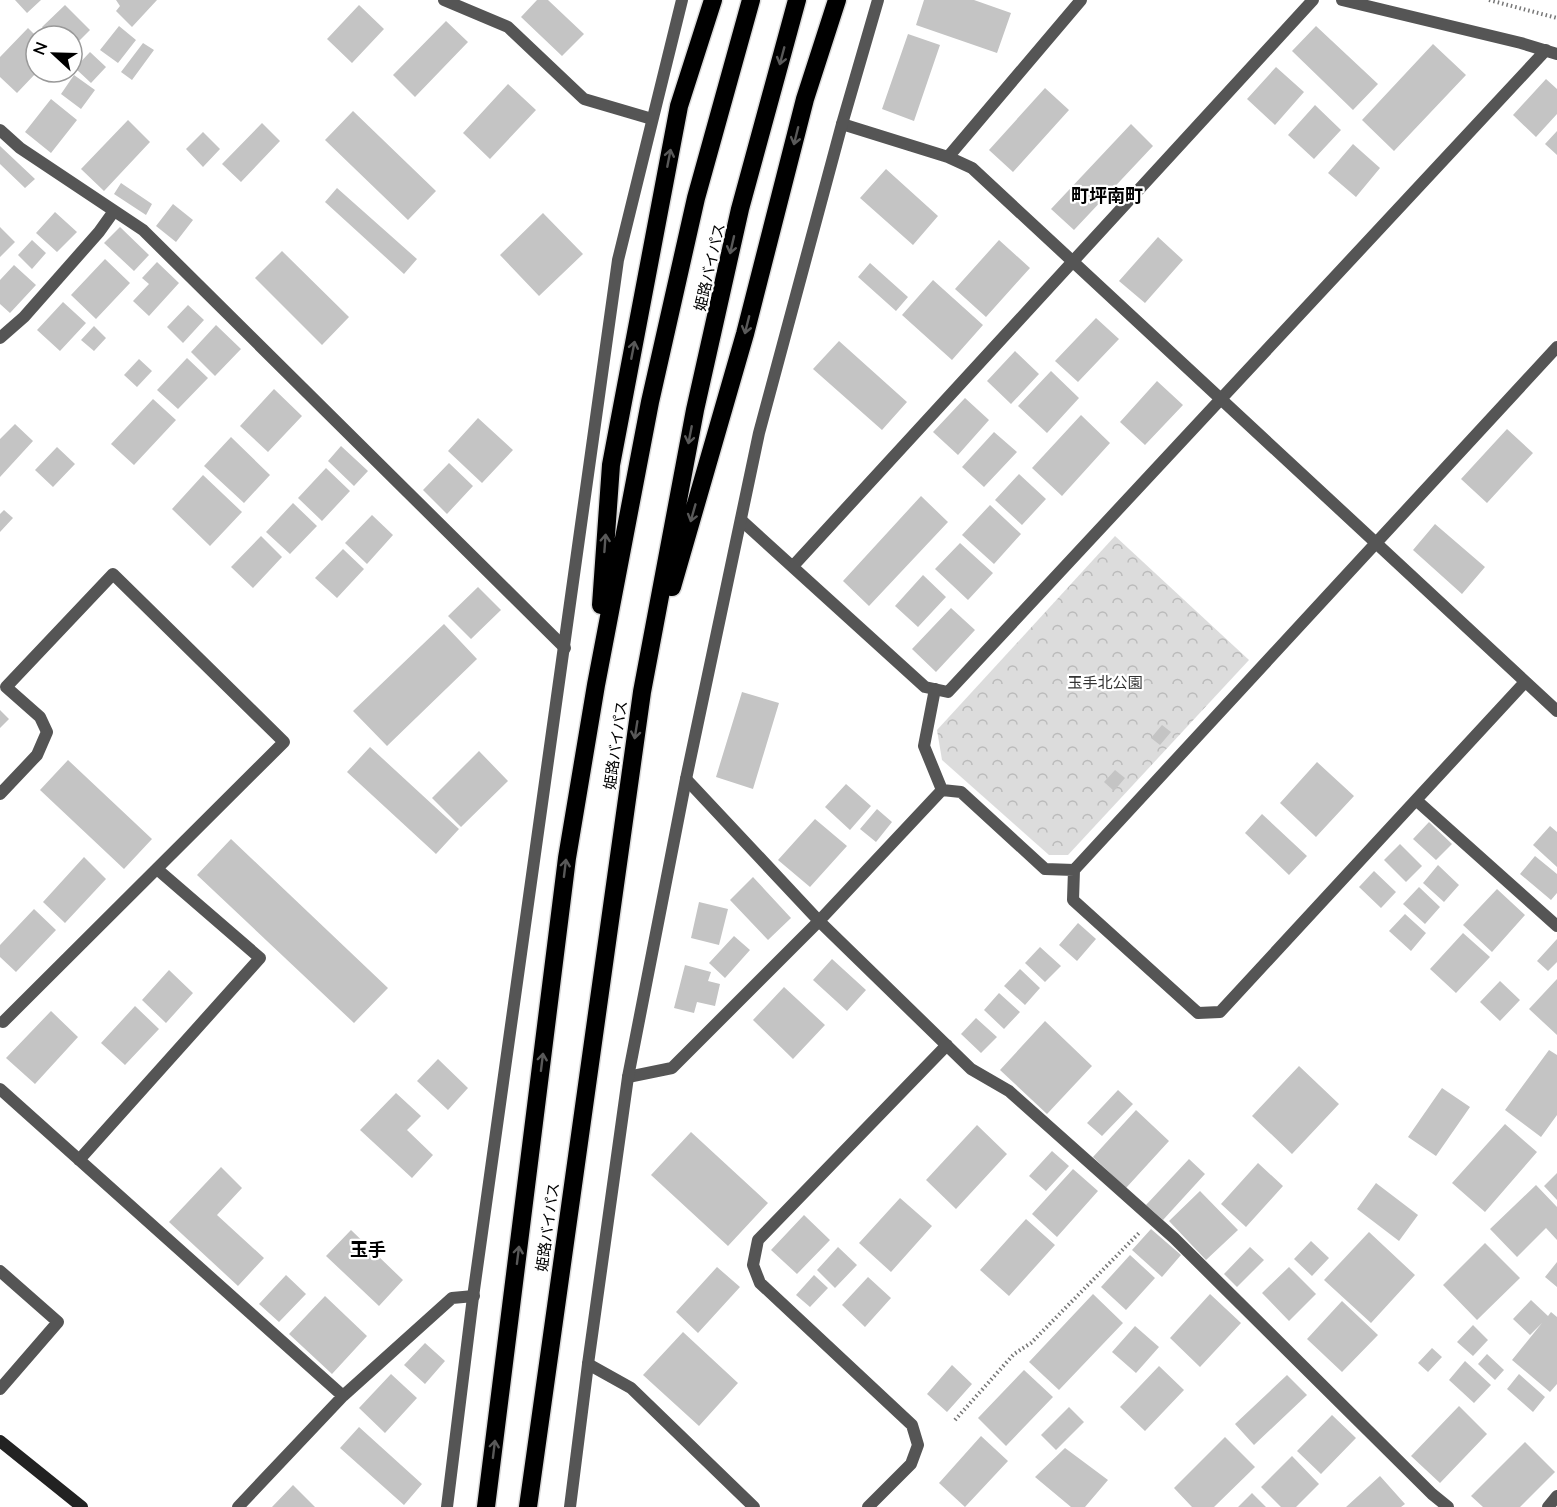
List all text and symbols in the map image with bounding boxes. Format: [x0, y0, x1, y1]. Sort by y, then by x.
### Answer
north arrow [24, 24, 84, 84]
text: N [29, 39, 51, 57]
one-way arrow [775, 46, 787, 65]
one-way arrow [789, 126, 801, 145]
one-way arrow [664, 149, 675, 169]
district label: 町坪南町 [1071, 184, 1143, 206]
street label: 姫路バイパス [690, 221, 728, 313]
one-way arrow [726, 235, 738, 254]
one-way arrow [741, 315, 753, 334]
one-way arrow [628, 340, 639, 360]
one-way arrow [684, 425, 695, 445]
one-way arrow [687, 503, 699, 522]
one-way arrow [600, 533, 611, 553]
park label: 玉手北公園 [1067, 673, 1143, 691]
street label: 姫路バイパス [600, 699, 630, 791]
one-way arrow [630, 720, 641, 740]
one-way arrow [560, 859, 571, 879]
one-way arrow [536, 1052, 547, 1072]
street label: 姫路バイパス [532, 1181, 562, 1273]
district label: 玉手 [350, 1238, 386, 1260]
one-way arrow [512, 1246, 523, 1266]
one-way arrow [488, 1440, 499, 1459]

